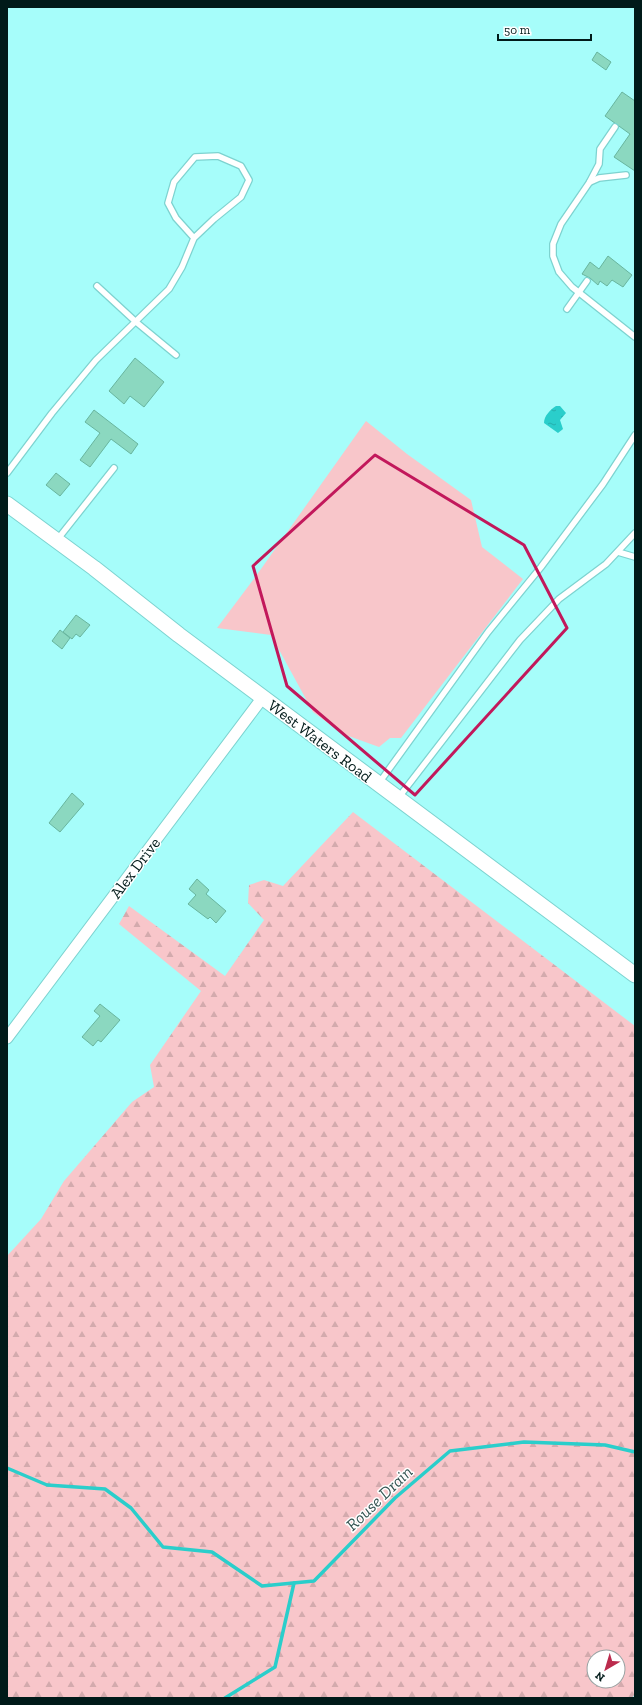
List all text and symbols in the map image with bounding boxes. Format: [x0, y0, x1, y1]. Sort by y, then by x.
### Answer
scale bar [498, 16, 591, 42]
text: 50 m [504, 23, 531, 37]
street label: West Waters Road [264, 696, 376, 786]
street label: Alex Drive [106, 834, 164, 902]
water label: Rouse Drain [342, 1461, 416, 1535]
north arrow [586, 1649, 626, 1689]
text: N [592, 1668, 607, 1684]

